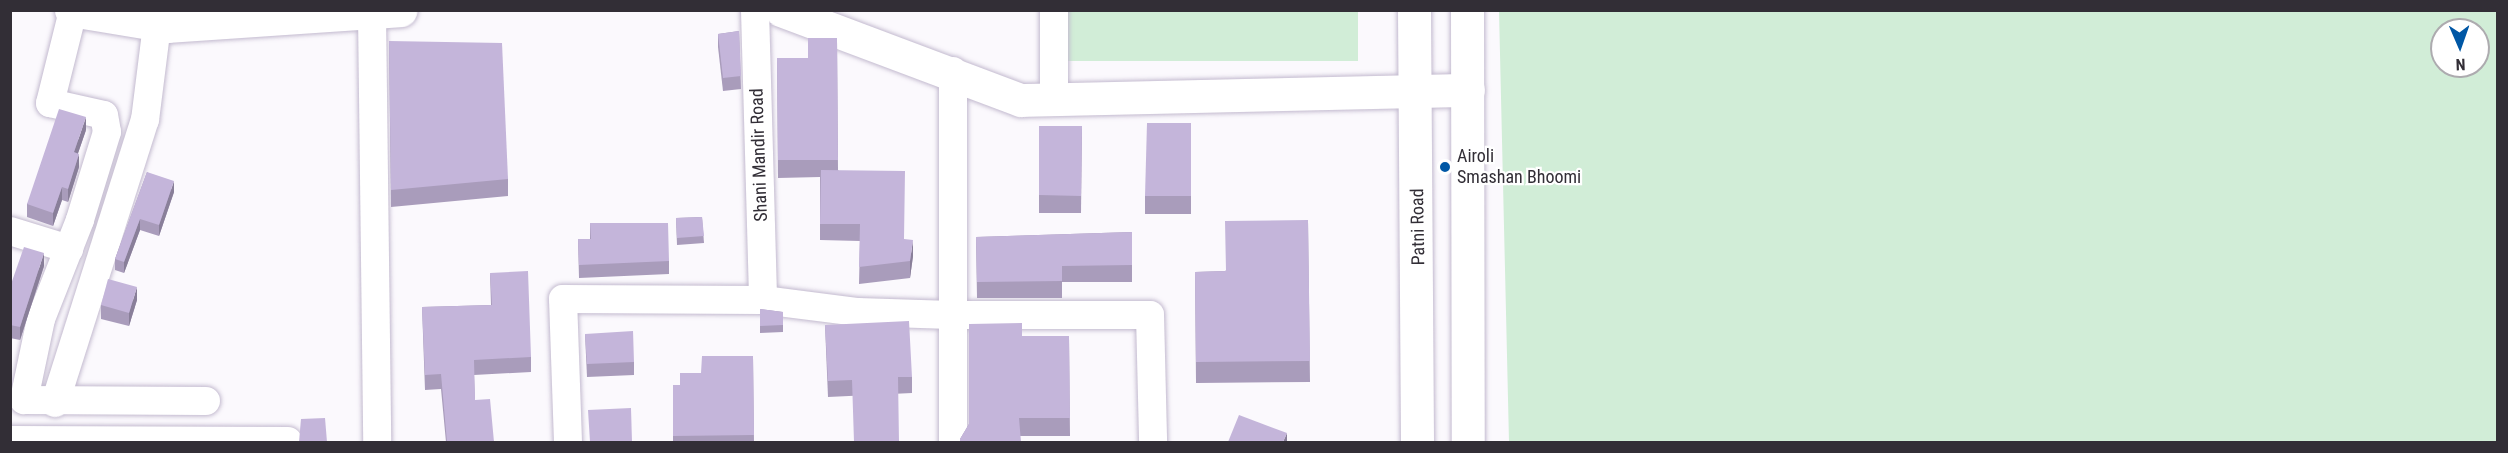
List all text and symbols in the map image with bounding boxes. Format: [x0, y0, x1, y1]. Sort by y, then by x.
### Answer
north arrow [2430, 18, 2490, 78]
text: N [2455, 55, 2466, 74]
street label: Shani Mandir Road [746, 88, 772, 222]
place label: Airoli Smashan Bhoomi [1457, 146, 1581, 188]
marker: Airoli Smashan Bhoomi [1438, 160, 1452, 174]
street label: Patni Road [1407, 188, 1429, 266]

